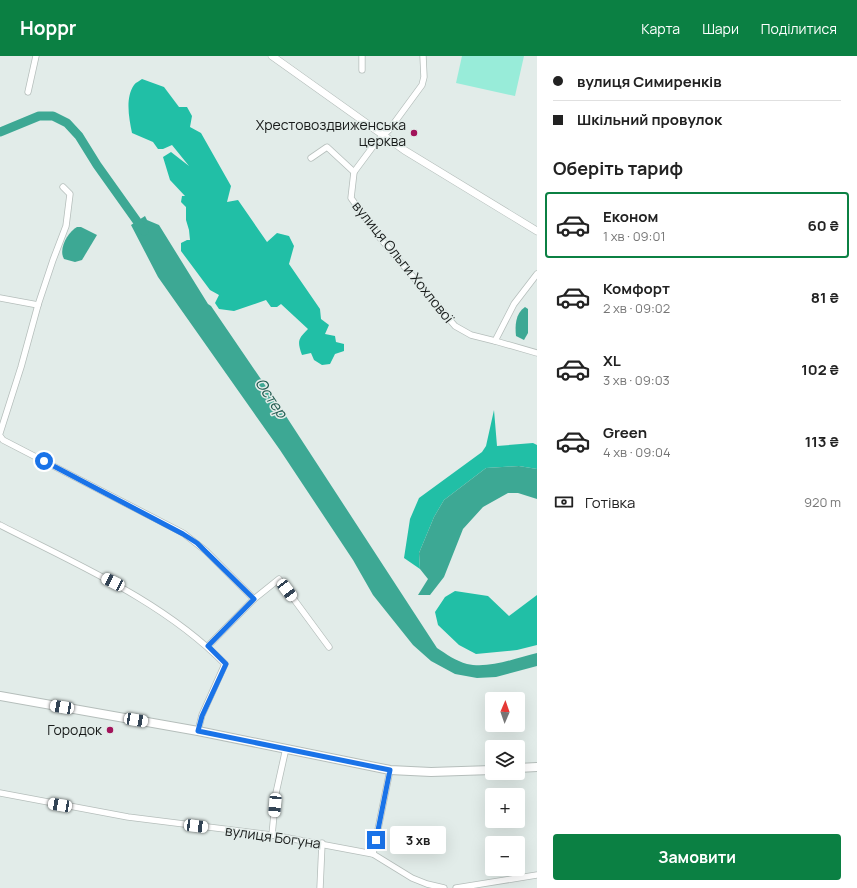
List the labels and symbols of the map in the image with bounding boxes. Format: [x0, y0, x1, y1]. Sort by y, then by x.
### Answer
place label: Хрестовоздвиженська церква [256, 115, 406, 150]
marker: Хрестовоздвиженська церква [409, 128, 419, 138]
street label: вулиця Ольги Хохлової [348, 197, 459, 327]
water label: Остер [250, 374, 293, 423]
route start [35, 452, 53, 470]
car [100, 571, 126, 593]
car [275, 577, 299, 603]
north arrow [485, 692, 525, 732]
car [49, 699, 75, 715]
car [123, 712, 149, 728]
place label: Городок [47, 720, 103, 739]
marker: Городок [105, 725, 115, 735]
car [268, 793, 282, 817]
car [47, 797, 73, 813]
car [183, 819, 209, 833]
street label: вулиця Богуна [224, 820, 322, 853]
callout: 3 хв [390, 826, 446, 854]
route end [367, 831, 385, 849]

